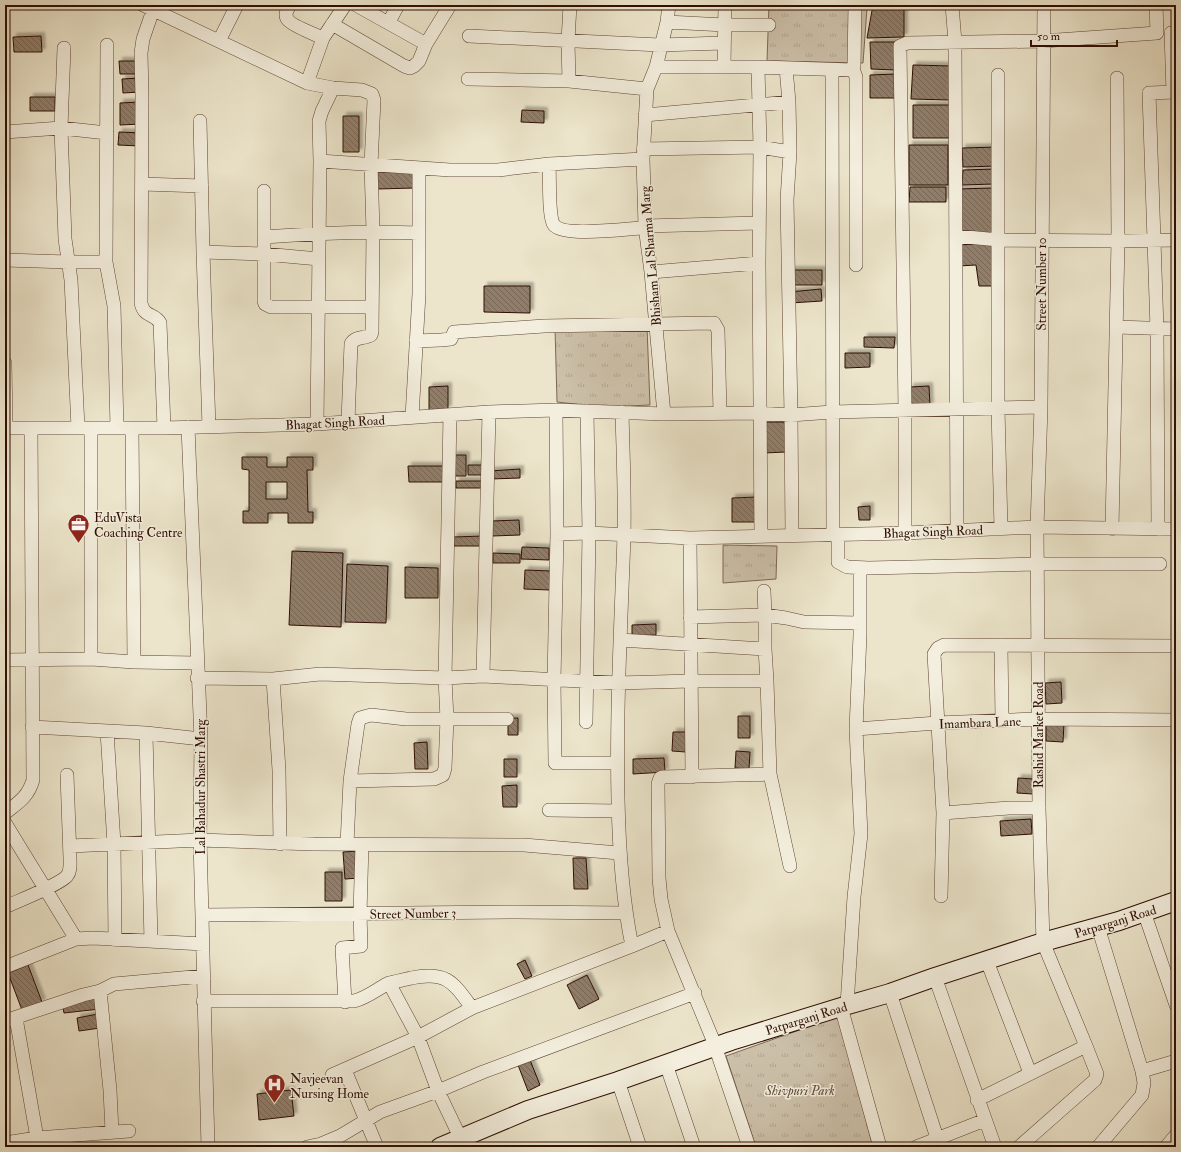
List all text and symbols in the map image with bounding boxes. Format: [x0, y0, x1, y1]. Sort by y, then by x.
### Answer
scale bar [1031, 22, 1117, 48]
text: 50 m [1037, 29, 1061, 44]
street label: Bhisham Lal Sharma Marg [637, 185, 665, 327]
street label: Street Number 10 [1034, 238, 1050, 330]
street label: Bhagat Singh Road [285, 412, 386, 434]
place label: EduVista Coaching Centre [94, 510, 183, 541]
office icon: EduVista Coaching Centre [66, 511, 92, 544]
street label: Bhagat Singh Road [883, 522, 984, 542]
street label: Rashid Market Road [1031, 681, 1047, 788]
street label: Imambara Lane [939, 714, 1022, 732]
street label: Lal Bahadur Shastri Marg [193, 719, 209, 855]
street label: Patparganj Road [1072, 902, 1159, 943]
street label: Street Number 3 [370, 905, 456, 923]
street label: Patparganj Road [763, 999, 850, 1040]
place label: Navjeevan Nursing Home [290, 1071, 369, 1102]
hospital icon: Navjeevan Nursing Home [261, 1072, 287, 1105]
park label: Shivpuri Park [764, 1083, 835, 1099]

